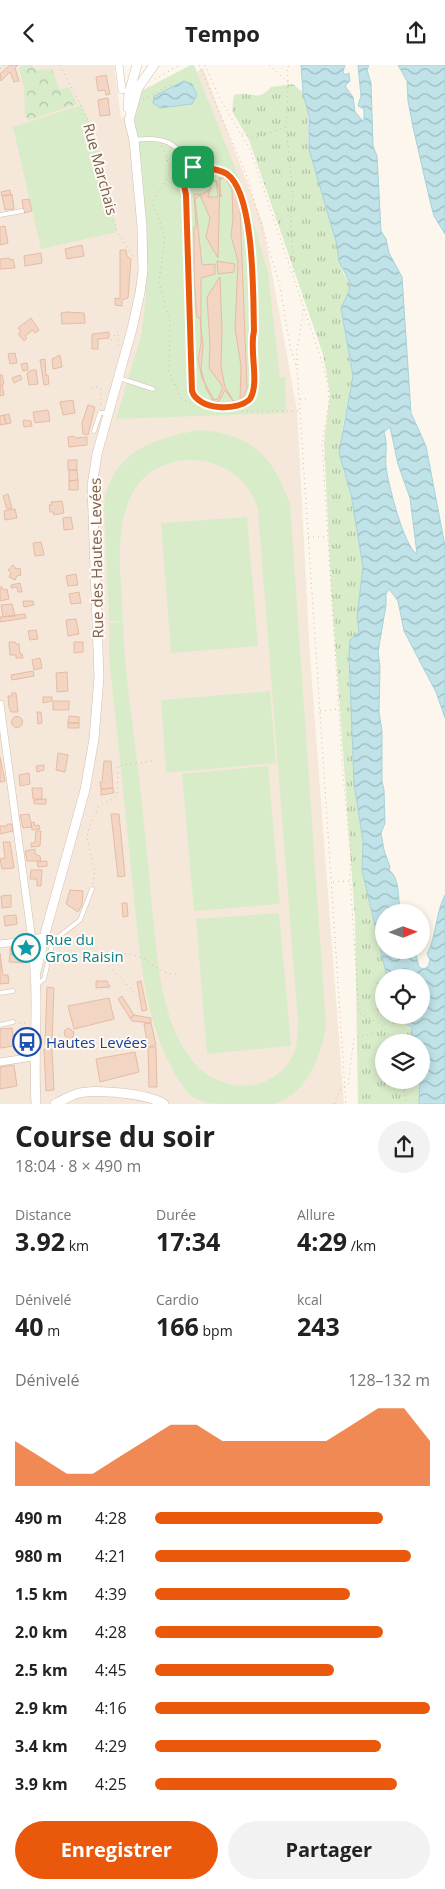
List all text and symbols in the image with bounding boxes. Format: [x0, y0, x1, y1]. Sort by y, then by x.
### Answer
text: Tempo [185, 18, 260, 48]
icon: back [15, 19, 43, 47]
icon: share [402, 19, 430, 47]
street label: Rue Marchais [79, 121, 123, 217]
pin [172, 146, 214, 188]
icon: arrive [179, 153, 207, 181]
street label: Rue des Hautes Levées [85, 478, 107, 638]
north arrow [375, 904, 430, 959]
map controls [375, 904, 430, 1089]
place label: Rue du Gros Raisin [45, 929, 124, 966]
place icon: Rue du Gros Raisin [11, 933, 41, 963]
button: locate [375, 969, 430, 1024]
bus stop icon: Hautes Levées [12, 1027, 42, 1057]
place label: Hautes Levées [46, 1032, 147, 1052]
button: layers [375, 1034, 430, 1089]
text: Course du soir [15, 1117, 215, 1155]
button: share [378, 1121, 430, 1173]
text: 18:04 · 8 × 490 m [15, 1155, 141, 1177]
text: Distance [15, 1205, 71, 1224]
text: Durée [156, 1205, 196, 1224]
text: Allure [297, 1205, 335, 1224]
text: 3.92 [15, 1224, 65, 1258]
text: 17:34 [156, 1224, 220, 1258]
text: 4:29 [297, 1224, 347, 1258]
text: km [65, 1236, 89, 1255]
text: /km [347, 1236, 376, 1255]
text: Dénivelé [15, 1290, 71, 1309]
text: Cardio [156, 1290, 199, 1309]
text: kcal [297, 1290, 322, 1309]
text: 40 [15, 1309, 44, 1343]
text: 166 [156, 1309, 199, 1343]
text: 243 [297, 1309, 340, 1343]
text: m [44, 1321, 60, 1340]
text: bpm [199, 1321, 233, 1340]
text: Dénivelé [15, 1369, 79, 1391]
text: 128–132 m [348, 1369, 430, 1391]
text: 490 m [15, 1507, 62, 1529]
text: 4:28 [95, 1507, 127, 1529]
text: 980 m [15, 1545, 62, 1567]
text: 4:21 [95, 1545, 127, 1567]
text: 1.5 km [15, 1583, 68, 1605]
text: 4:39 [95, 1583, 127, 1605]
text: 2.0 km [15, 1621, 68, 1643]
text: 4:28 [95, 1621, 127, 1643]
text: 2.5 km [15, 1659, 68, 1681]
text: 4:45 [95, 1659, 127, 1681]
text: 2.9 km [15, 1697, 68, 1719]
text: 4:16 [95, 1697, 127, 1719]
text: 3.4 km [15, 1735, 68, 1757]
text: 4:29 [95, 1735, 127, 1757]
text: 3.9 km [15, 1773, 68, 1795]
text: 4:25 [95, 1773, 127, 1795]
button: Enregistrer [15, 1821, 218, 1879]
button: Partager [228, 1821, 430, 1879]

